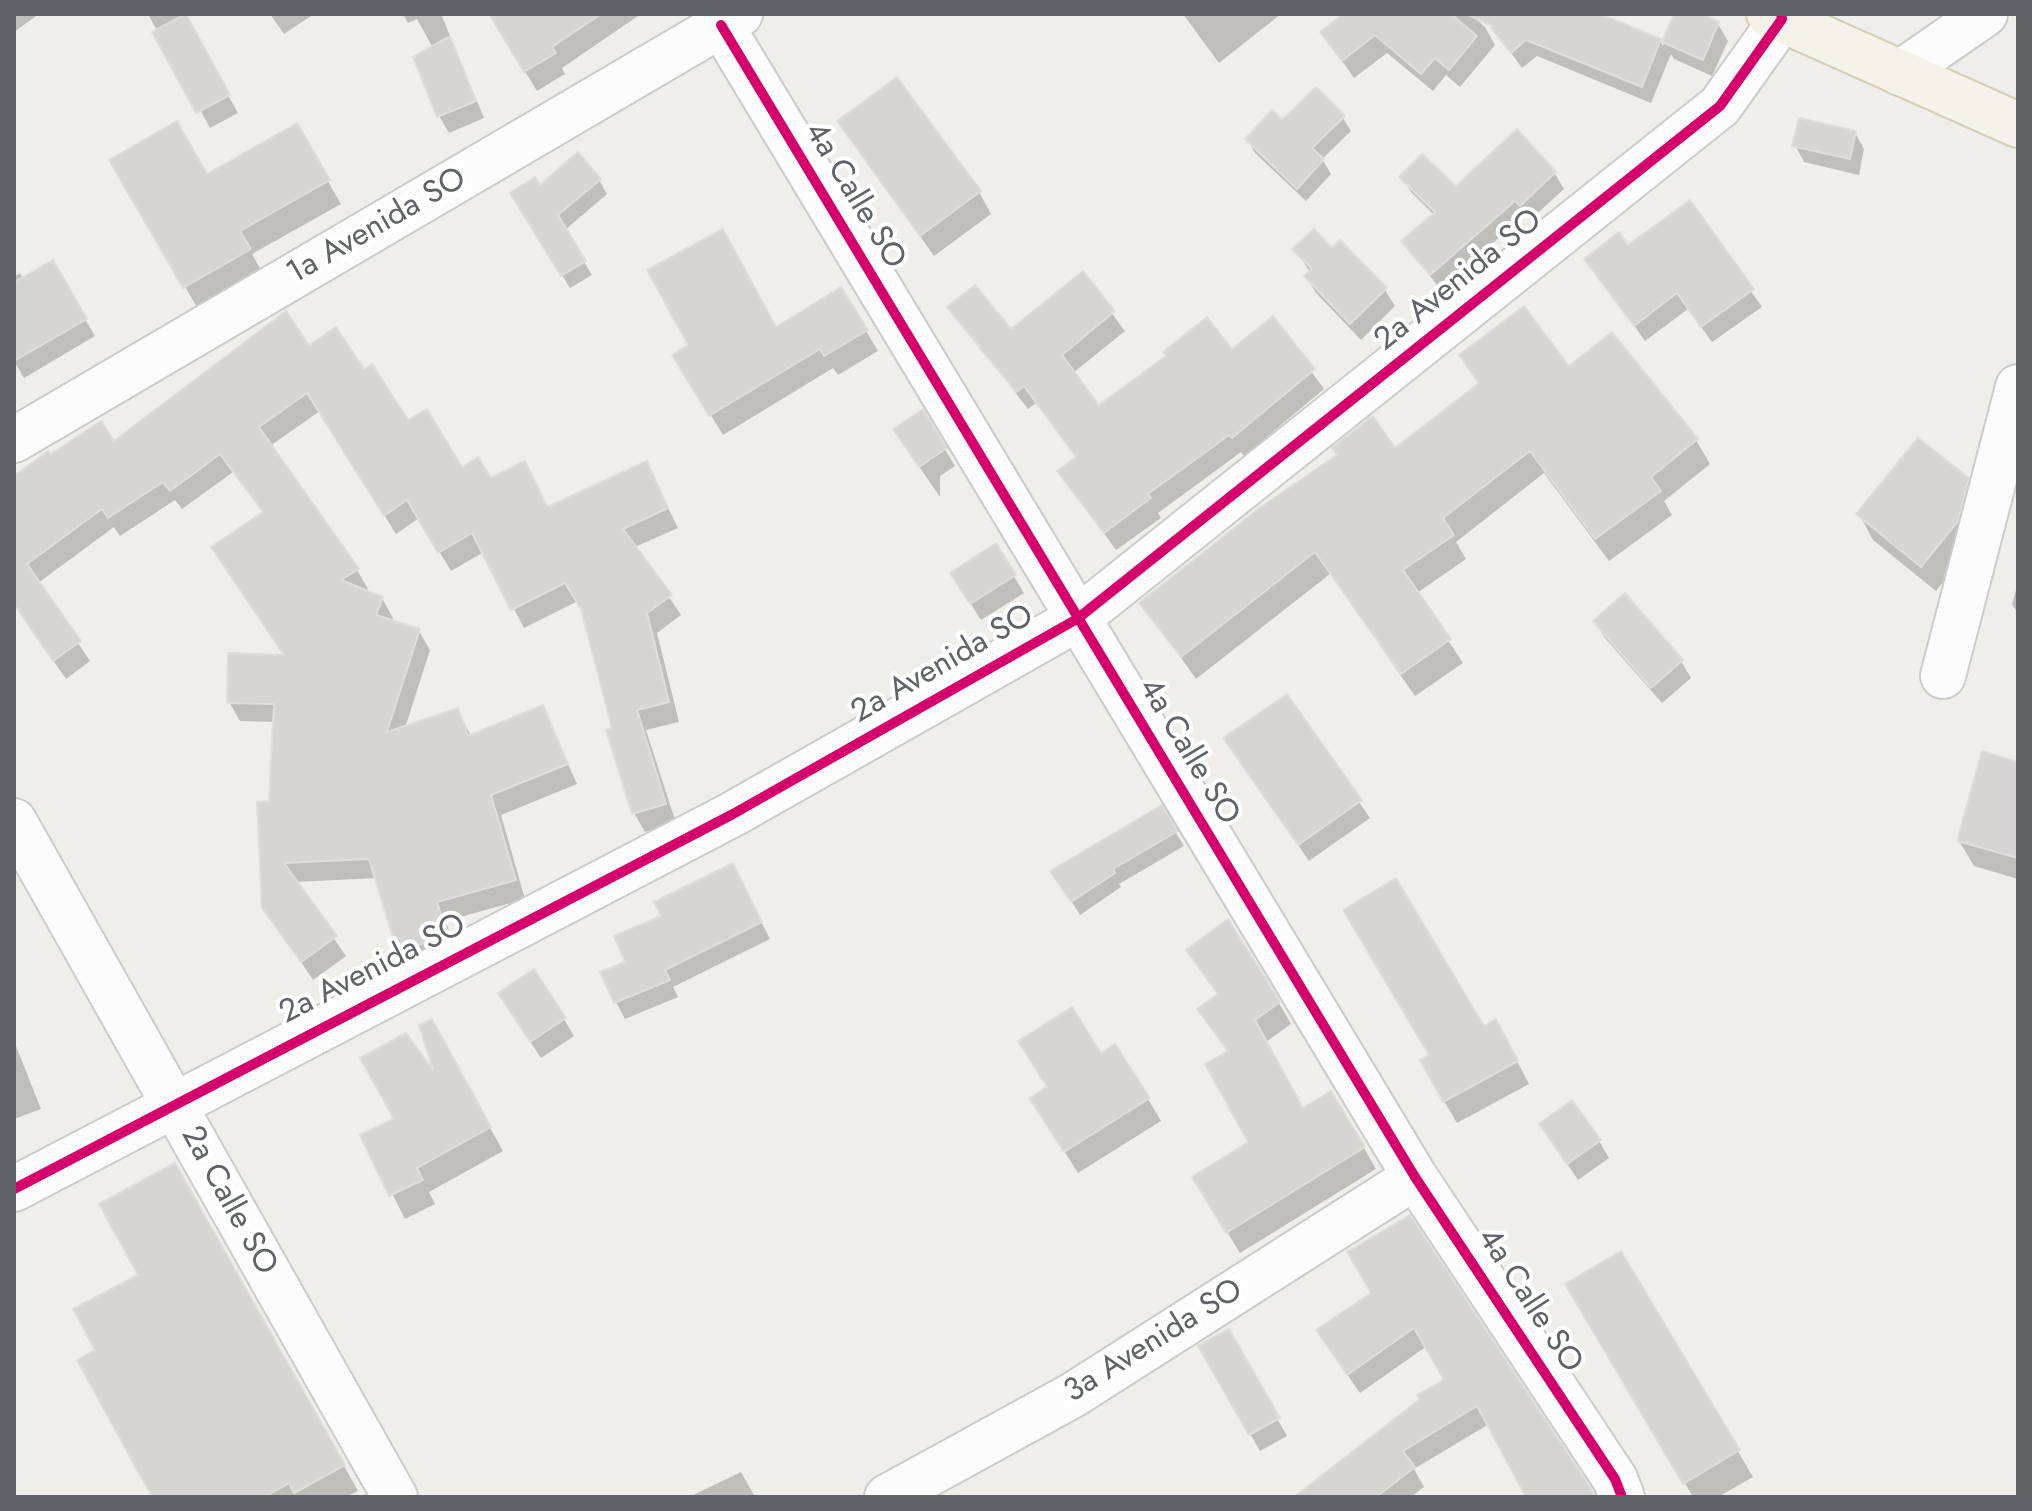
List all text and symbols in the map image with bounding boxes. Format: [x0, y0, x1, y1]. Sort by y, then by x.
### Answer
street label: 4a Calle SO [795, 116, 913, 276]
street label: 1a Avenida SO [281, 160, 473, 294]
street label: 2a Avenida SO [1368, 202, 1550, 360]
street label: 2a Avenida SO [845, 597, 1041, 733]
street label: 4a Calle SO [1129, 672, 1247, 832]
street label: 2a Avenida SO [273, 907, 473, 1033]
street label: 2a Calle SO [171, 1120, 285, 1282]
street label: 4a Calle SO [1468, 1222, 1590, 1380]
street label: 3a Avenida SO [1058, 1272, 1250, 1412]

